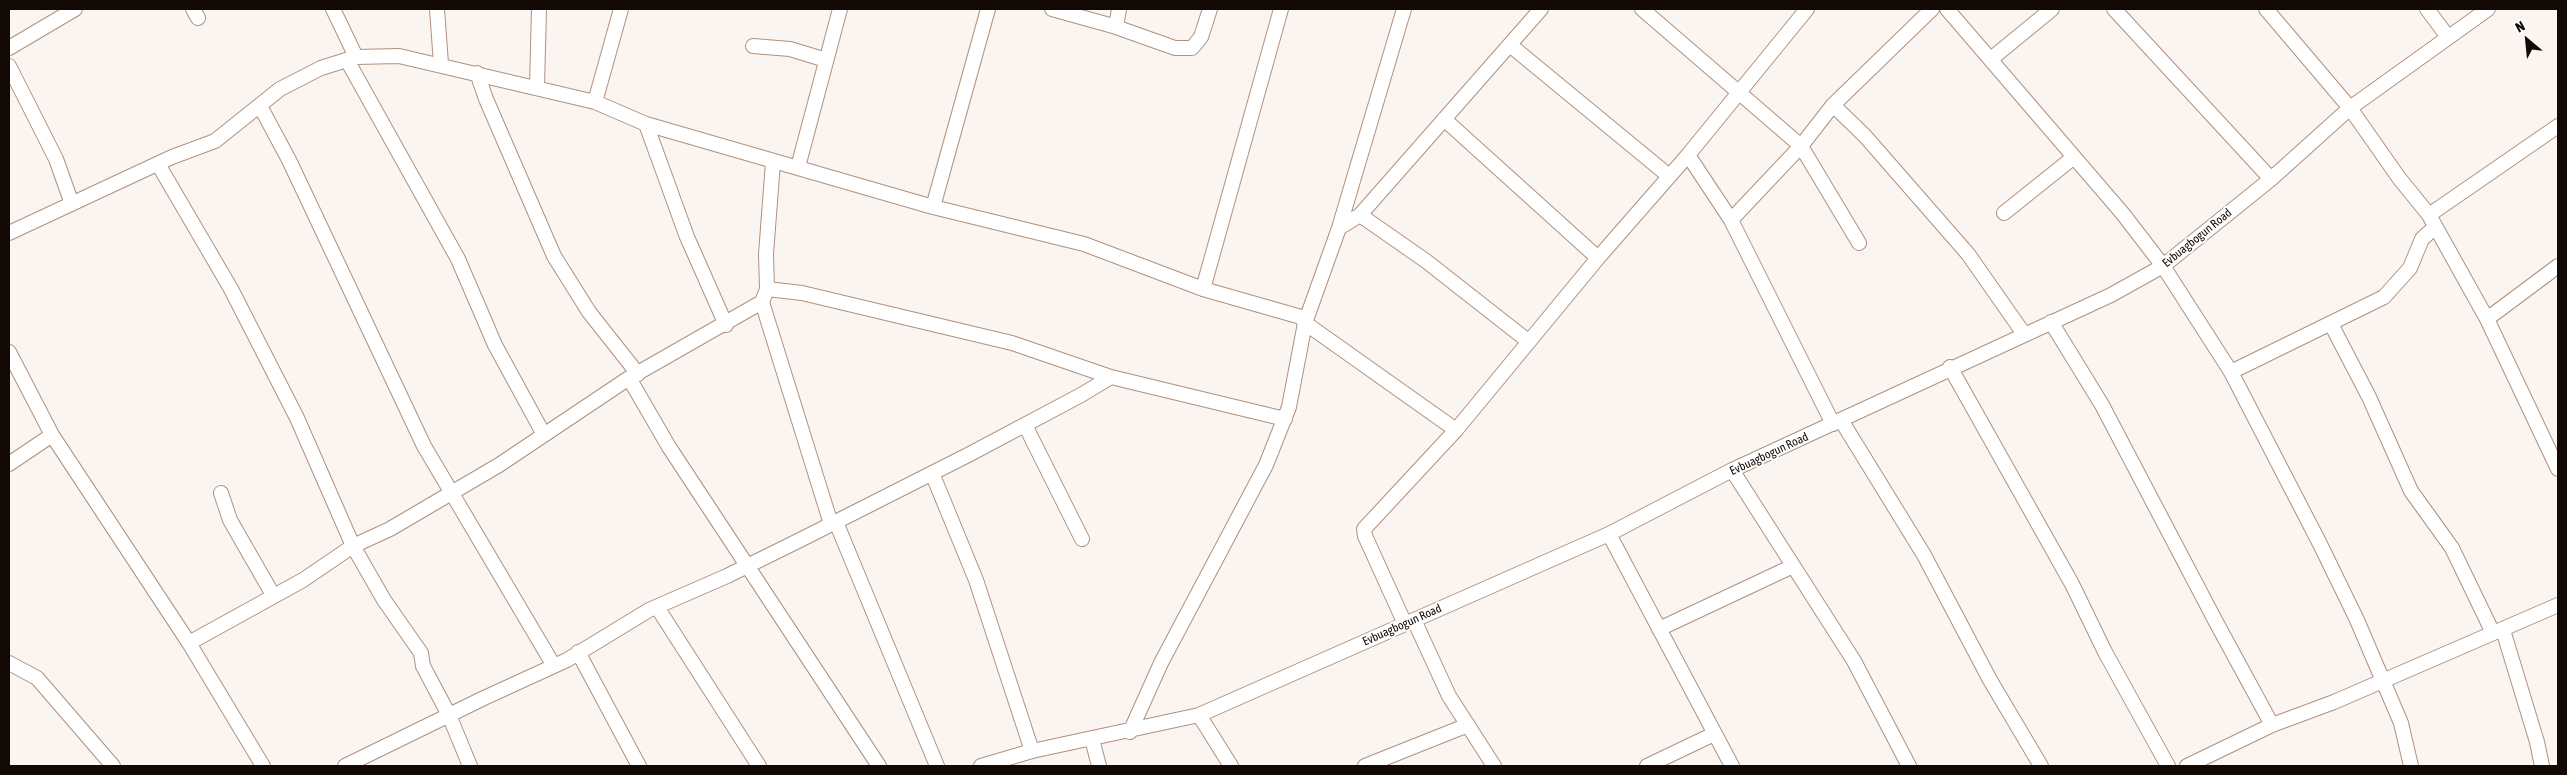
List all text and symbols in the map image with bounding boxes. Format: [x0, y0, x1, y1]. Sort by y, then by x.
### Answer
north arrow [2502, 15, 2552, 65]
text: N [2513, 18, 2527, 36]
street label: Evbuagbogun Road [2159, 206, 2235, 270]
street label: Evbuagbogun Road [1727, 430, 1811, 478]
street label: Evbuagbogun Road [1360, 601, 1444, 649]

